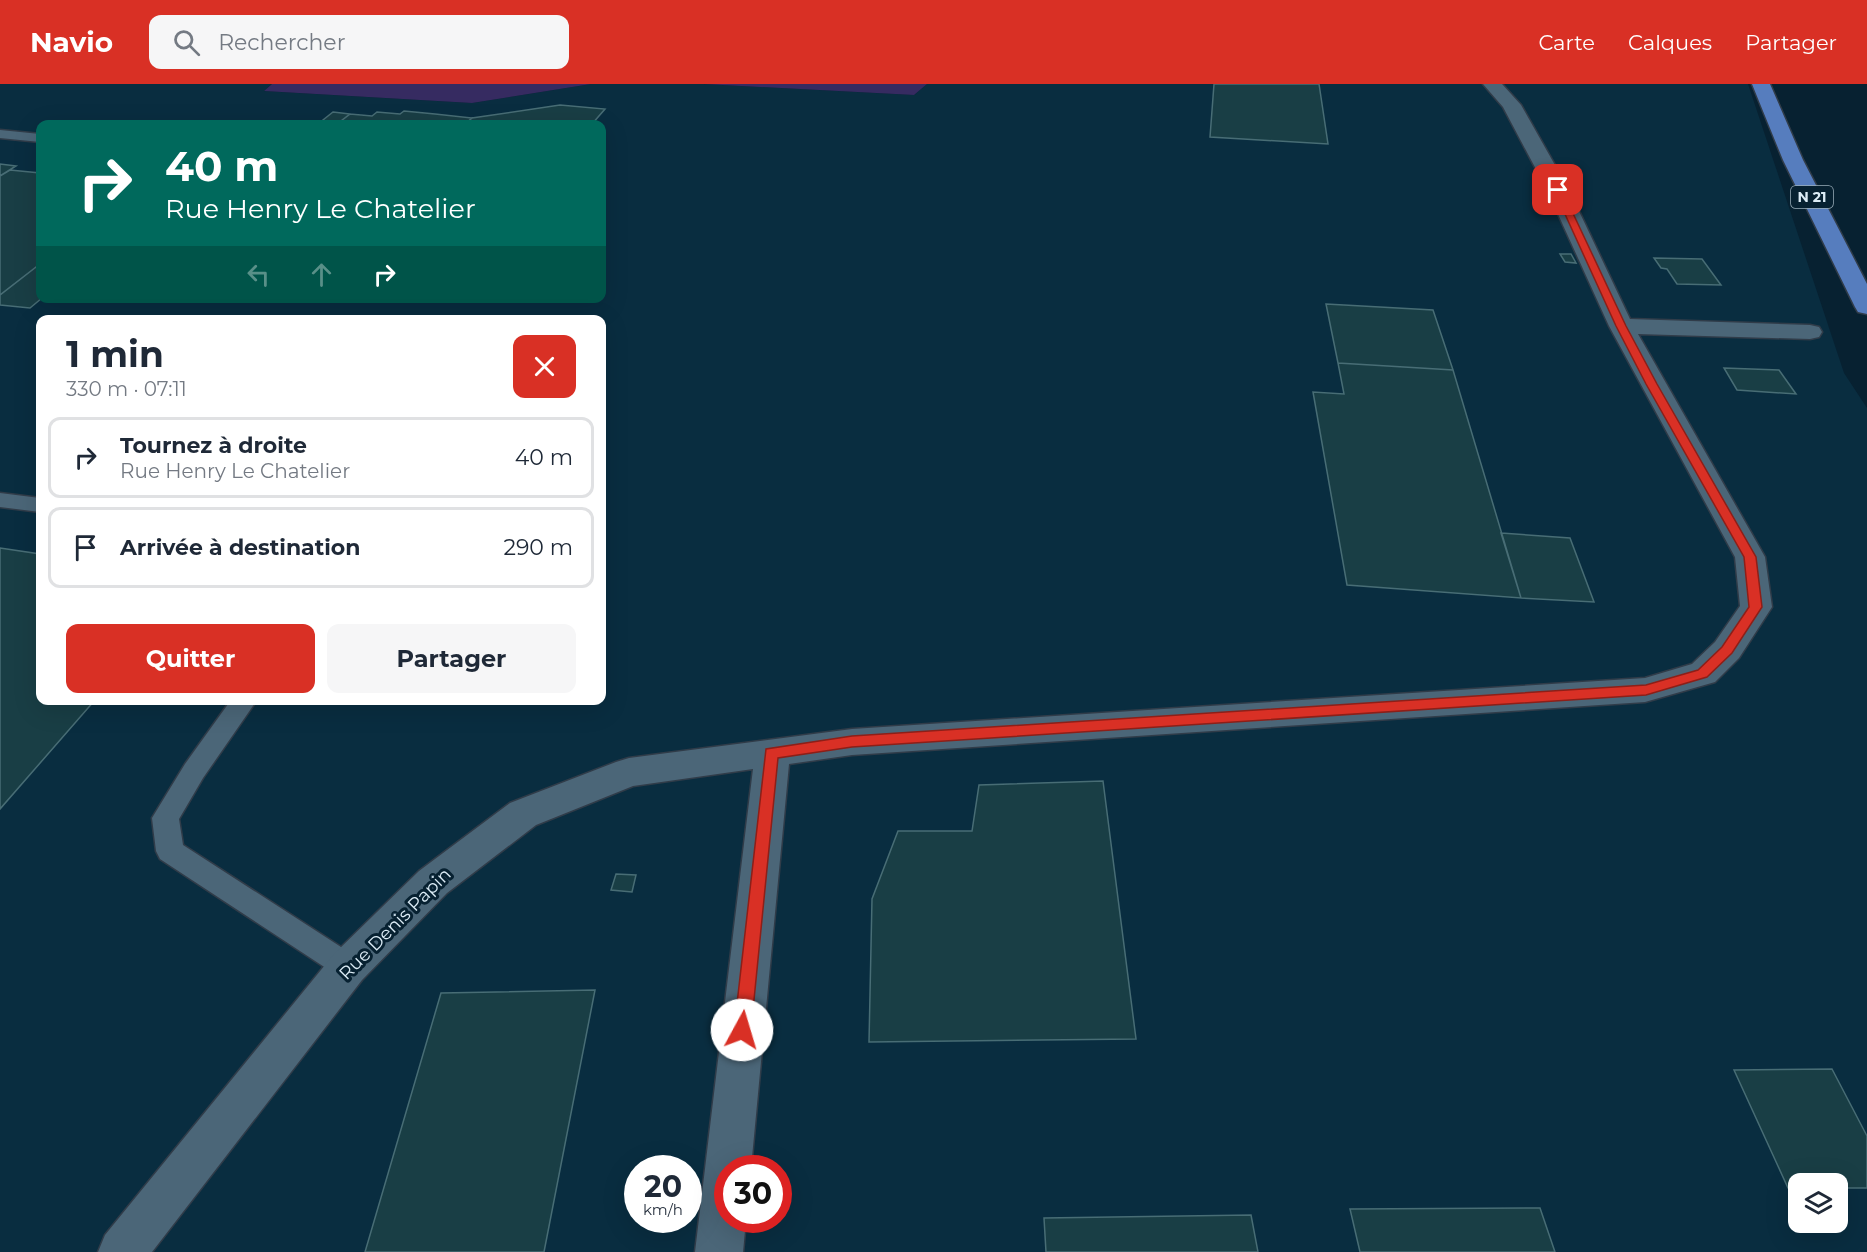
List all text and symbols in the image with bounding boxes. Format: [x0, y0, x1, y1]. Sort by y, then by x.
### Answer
search box [149, 15, 569, 69]
text: Navio [30, 25, 113, 59]
icon: search [170, 26, 203, 59]
text: Rechercher [218, 29, 345, 56]
text: Carte [1538, 30, 1595, 55]
text: Calques [1628, 30, 1712, 55]
text: Partager [1745, 30, 1837, 55]
text: 40 m [165, 140, 278, 192]
icon: right [66, 144, 144, 222]
pin [1532, 164, 1583, 215]
icon: arrive [1541, 173, 1574, 206]
road number: N 21 [1791, 186, 1833, 208]
text: Rue Henry Le Chatelier [165, 192, 476, 225]
icon: left [242, 258, 275, 291]
icon: ahead [305, 258, 338, 291]
icon: right [368, 258, 401, 291]
text: 1 min [66, 332, 164, 376]
button: close [513, 335, 576, 398]
text: 330 m · 07:11 [66, 377, 187, 401]
text: Tournez à droite [120, 432, 307, 459]
icon: right [69, 441, 102, 474]
text: 40 m [515, 444, 573, 471]
text: Rue Henry Le Chatelier [120, 459, 350, 483]
icon: arrive [69, 531, 102, 564]
text: Arrivée à destination [120, 534, 360, 561]
text: 290 m [503, 534, 573, 561]
button: Quitter [66, 624, 315, 693]
button: Partager [327, 624, 576, 693]
street label: Rue Denis Papin [334, 863, 456, 985]
position arrow [710, 998, 774, 1062]
speed limit sign: 30 [714, 1155, 792, 1233]
text: 20 [644, 1168, 682, 1205]
map controls [1788, 1173, 1848, 1233]
button: layers [1788, 1173, 1848, 1233]
text: km/h [643, 1200, 683, 1219]

